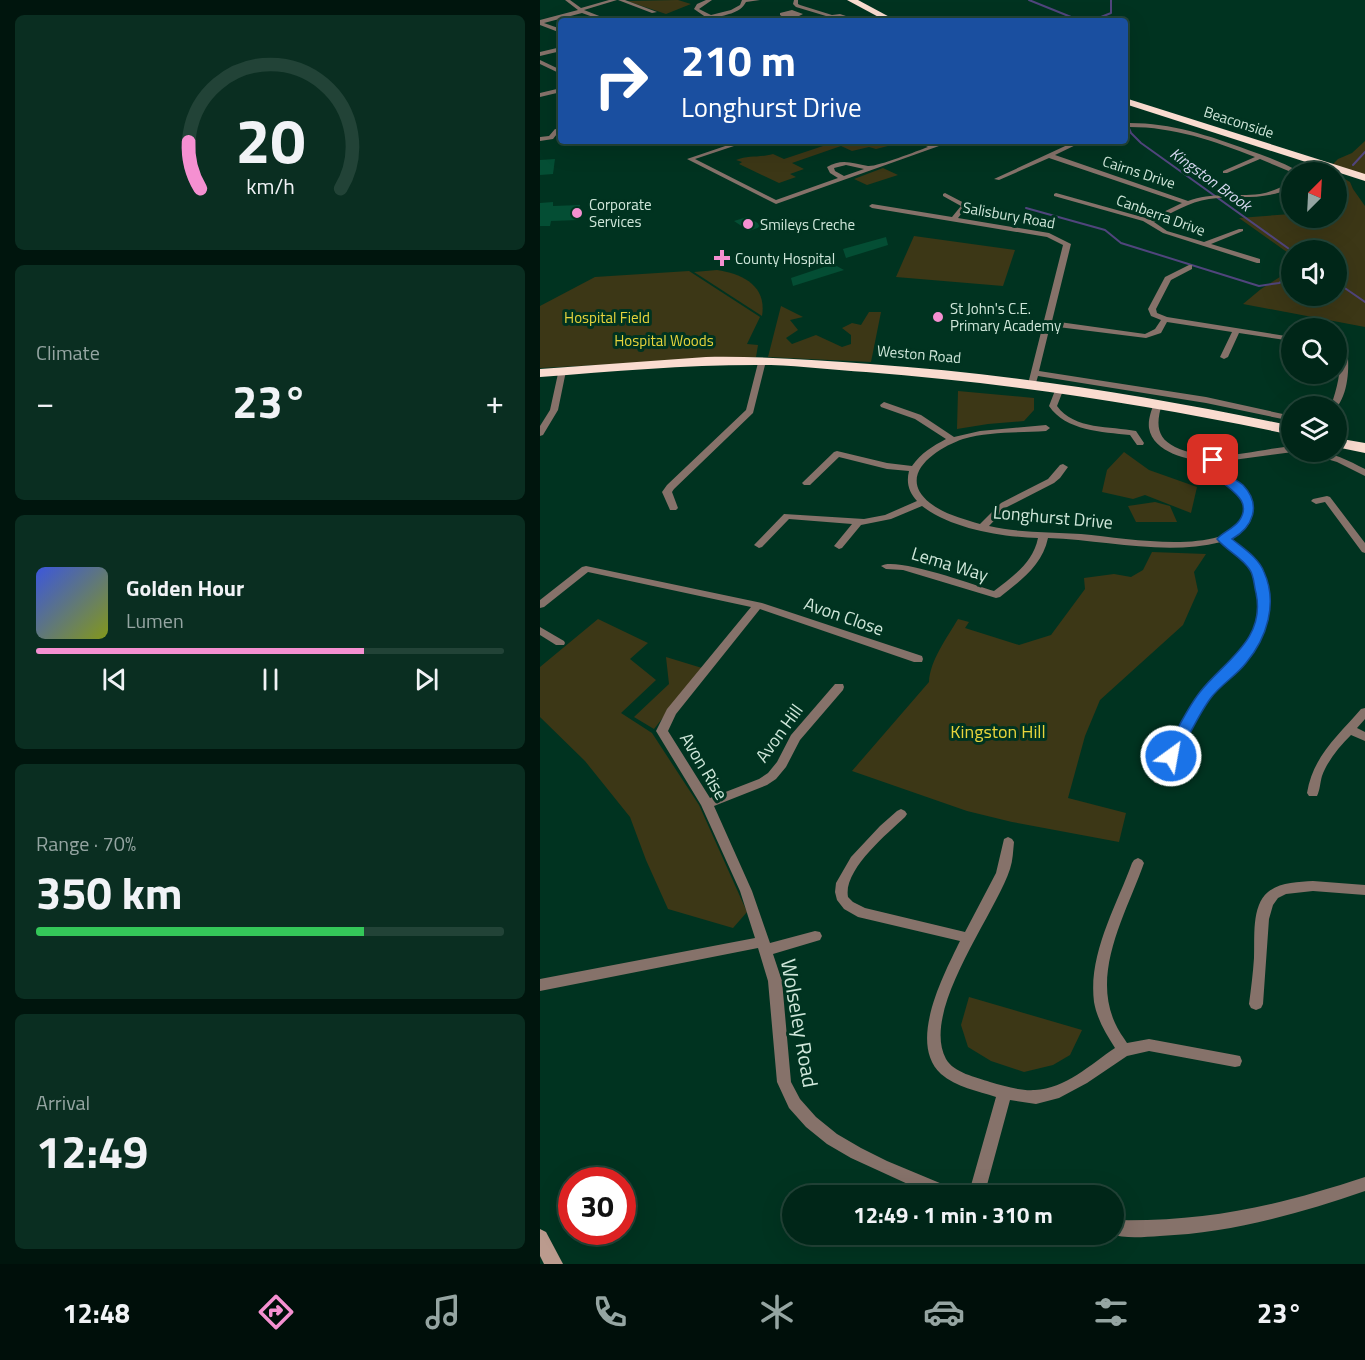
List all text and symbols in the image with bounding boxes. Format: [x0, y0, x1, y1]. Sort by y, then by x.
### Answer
text: 210 m [681, 28, 796, 92]
icon: right [582, 42, 660, 120]
text: Longhurst Drive [681, 86, 862, 127]
text: 20 [235, 93, 305, 188]
street label: Beaconside [1201, 100, 1277, 144]
water label: Kingston Brook [1165, 141, 1258, 218]
street label: Cairns Drive [1100, 149, 1178, 195]
north arrow [1281, 162, 1347, 228]
map controls [1281, 162, 1347, 462]
text: km/h [246, 171, 294, 203]
street label: Canberra Drive [1113, 188, 1209, 242]
place label: Corporate Services [589, 193, 652, 233]
street label: Salisbury Road [961, 196, 1057, 234]
marker: Corporate Services [570, 206, 584, 220]
place label: Smileys Creche [760, 213, 855, 236]
marker: Smileys Creche [741, 217, 755, 231]
button: sound [1281, 240, 1347, 306]
place label: County Hospital [735, 247, 835, 270]
marker: County Hospital [713, 249, 731, 267]
place label: St John's C.E. Primary Academy [950, 297, 1061, 337]
park label: Hospital Field [564, 306, 650, 329]
marker: St John's C.E. Primary Academy [931, 310, 945, 324]
button: search [1281, 318, 1347, 384]
park label: Hospital Woods [614, 329, 714, 352]
text: Climate [36, 337, 100, 368]
street label: Weston Road [876, 339, 962, 369]
text: 23° [232, 367, 308, 435]
text: − [36, 377, 54, 427]
text: + [486, 377, 504, 427]
button: layers [1281, 396, 1347, 462]
pin [1187, 434, 1238, 485]
icon: arrive [1196, 443, 1229, 476]
street label: Longhurst Drive [992, 498, 1114, 536]
street label: Lema Way [908, 540, 992, 589]
text: Golden Hour [126, 571, 244, 605]
street label: Avon Close [800, 590, 888, 642]
text: Lumen [126, 605, 184, 636]
icon: previous [98, 663, 131, 696]
icon: pause [254, 663, 287, 696]
icon: next [410, 663, 443, 696]
street label: Avon Hill [749, 698, 809, 768]
park label: Kingston Hill [950, 718, 1046, 745]
position arrow [1139, 724, 1203, 788]
street label: Avon Rise [673, 727, 735, 805]
text: Range · 70% [36, 828, 136, 859]
text: 350 km [36, 858, 182, 926]
street label: Wolseley Road [773, 956, 827, 1090]
text: Arrival [36, 1087, 90, 1118]
text: 12:49 [36, 1117, 148, 1185]
speed limit sign: 30 [558, 1167, 636, 1245]
text: 12:49 · 1 min · 310 m [853, 1198, 1053, 1232]
icon: directions [255, 1291, 297, 1333]
icon: music [422, 1291, 464, 1333]
icon: phone [589, 1291, 631, 1333]
icon: climate [756, 1291, 798, 1333]
icon: car [923, 1291, 965, 1333]
icon: filters [1090, 1291, 1132, 1333]
text: 12:48 [63, 1292, 130, 1333]
text: 23° [1257, 1292, 1302, 1333]

